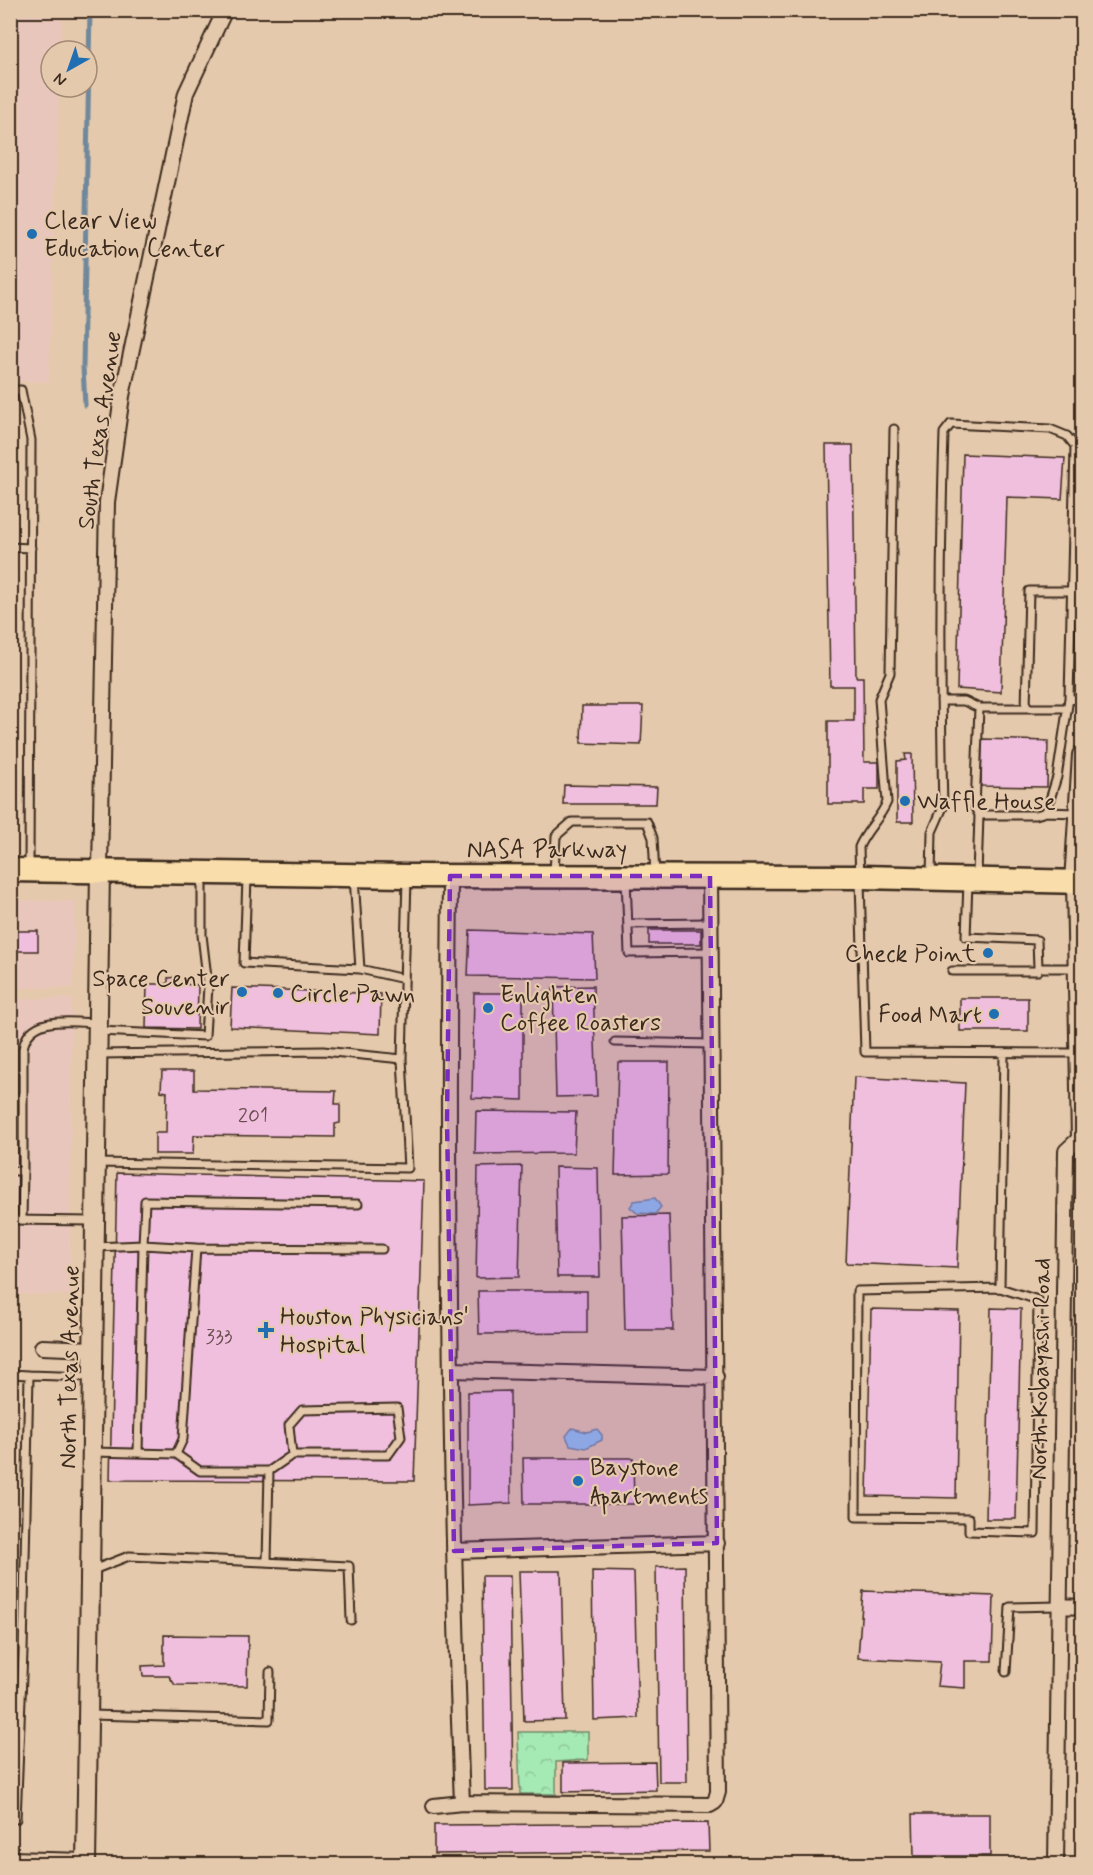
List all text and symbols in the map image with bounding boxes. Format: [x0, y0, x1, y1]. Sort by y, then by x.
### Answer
north arrow [39, 39, 99, 99]
text: N [49, 68, 71, 91]
place label: Clear View Education Center [44, 206, 225, 265]
marker: Clear View Education Center [25, 227, 39, 241]
street label: South Texas Avenue [71, 329, 130, 532]
place label: Waffle House [917, 787, 1056, 818]
marker: Waffle House [898, 794, 912, 808]
street label: NASA Parkway [467, 835, 627, 866]
place label: Check Point [845, 939, 976, 970]
marker: Check Point [981, 946, 995, 960]
place label: Space Center Souvenir [92, 964, 230, 1023]
place label: Circle Pawn [290, 979, 415, 1010]
place label: Enlighten Coffee Roasters [500, 980, 661, 1039]
marker: Space Center Souvenir [235, 985, 249, 999]
marker: Circle Pawn [271, 986, 285, 1000]
place label: Food Mart [878, 1000, 982, 1031]
marker: Enlighten Coffee Roasters [481, 1001, 495, 1015]
marker: Food Mart [987, 1007, 1001, 1021]
house number: 201 [238, 1102, 268, 1130]
street label: North Kobayashi Road [1024, 1258, 1059, 1480]
street label: North Texas Avenue [53, 1265, 88, 1469]
place label: Houston Physicians' Hospital [280, 1302, 469, 1361]
marker: Houston Physicians' Hospital [257, 1321, 275, 1339]
house number: 333 [206, 1323, 233, 1351]
place label: Baystone Apartments [590, 1453, 708, 1515]
marker: Baystone Apartments [571, 1474, 585, 1488]

